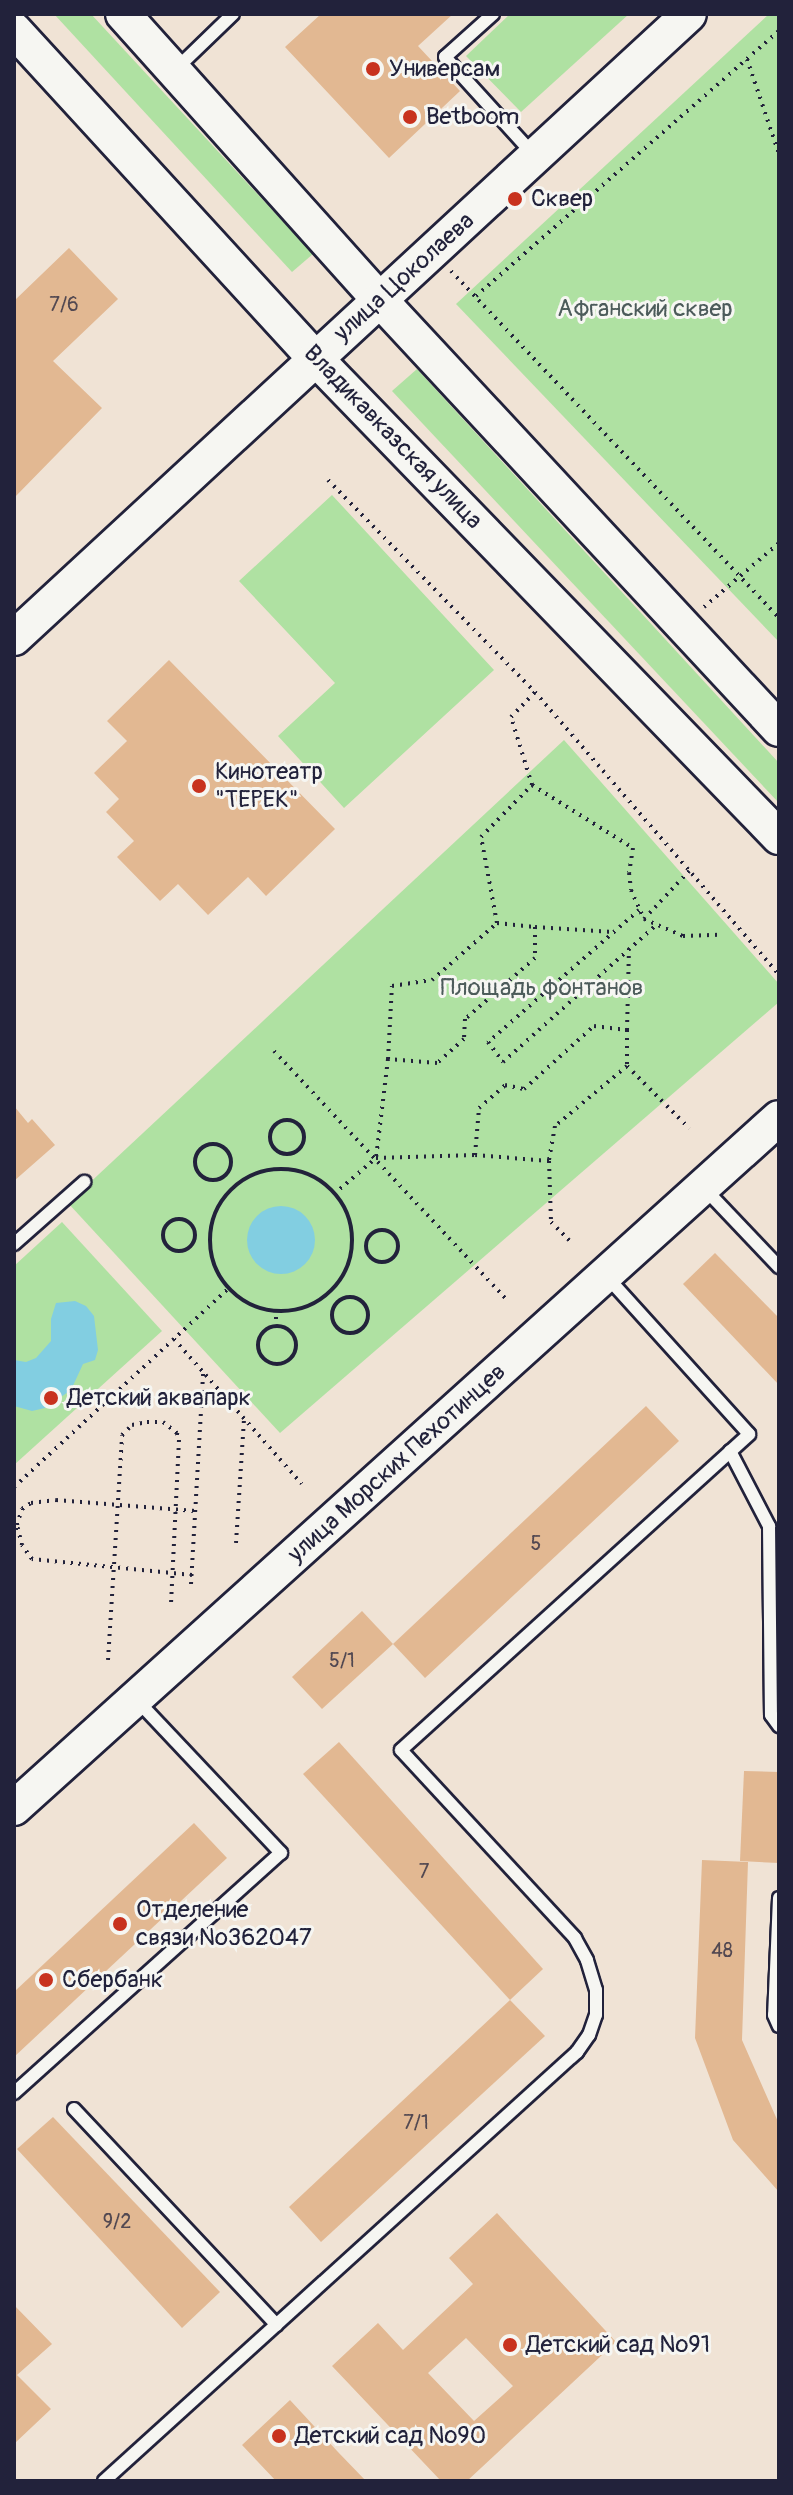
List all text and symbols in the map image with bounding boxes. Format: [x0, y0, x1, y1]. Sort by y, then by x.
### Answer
place label: Универсам [389, 55, 500, 83]
marker: Универсам [364, 60, 382, 78]
place label: Betboom [426, 103, 519, 131]
marker: Betboom [401, 108, 419, 126]
place label: Сквер [531, 185, 593, 213]
marker: Сквер [506, 190, 524, 208]
street label: улица Цоколаева [328, 206, 480, 348]
house number: 7/6 [49, 292, 79, 316]
park label: Афганский сквер [557, 295, 733, 323]
street label: Владикавказская улица [298, 339, 488, 535]
place label: Кинотеатр "ТЕРЕК" [215, 758, 323, 814]
marker: Кинотеатр "ТЕРЕК" [190, 777, 208, 795]
park label: Площадь фонтанов [441, 974, 643, 1002]
street label: улица Морских Пехотинцев [282, 1357, 512, 1569]
place label: Детский аквапарк [67, 1384, 251, 1412]
marker: Детский аквапарк [42, 1389, 60, 1407]
house number: 5 [531, 1531, 541, 1555]
house number: 5/1 [329, 1648, 355, 1672]
house number: 7 [419, 1859, 429, 1883]
place label: Отделение связи №362047 [136, 1896, 312, 1952]
marker: Отделение связи №362047 [111, 1915, 129, 1933]
house number: 48 [711, 1938, 733, 1962]
place label: Сбербанк [62, 1966, 163, 1994]
marker: Сбербанк [37, 1971, 55, 1989]
house number: 7/1 [403, 2110, 429, 2134]
house number: 9/2 [103, 2209, 131, 2233]
place label: Детский сад №91 [526, 2331, 710, 2359]
marker: Детский сад №91 [501, 2336, 519, 2354]
place label: Детский сад №90 [295, 2422, 486, 2450]
marker: Детский сад №90 [270, 2427, 288, 2445]

